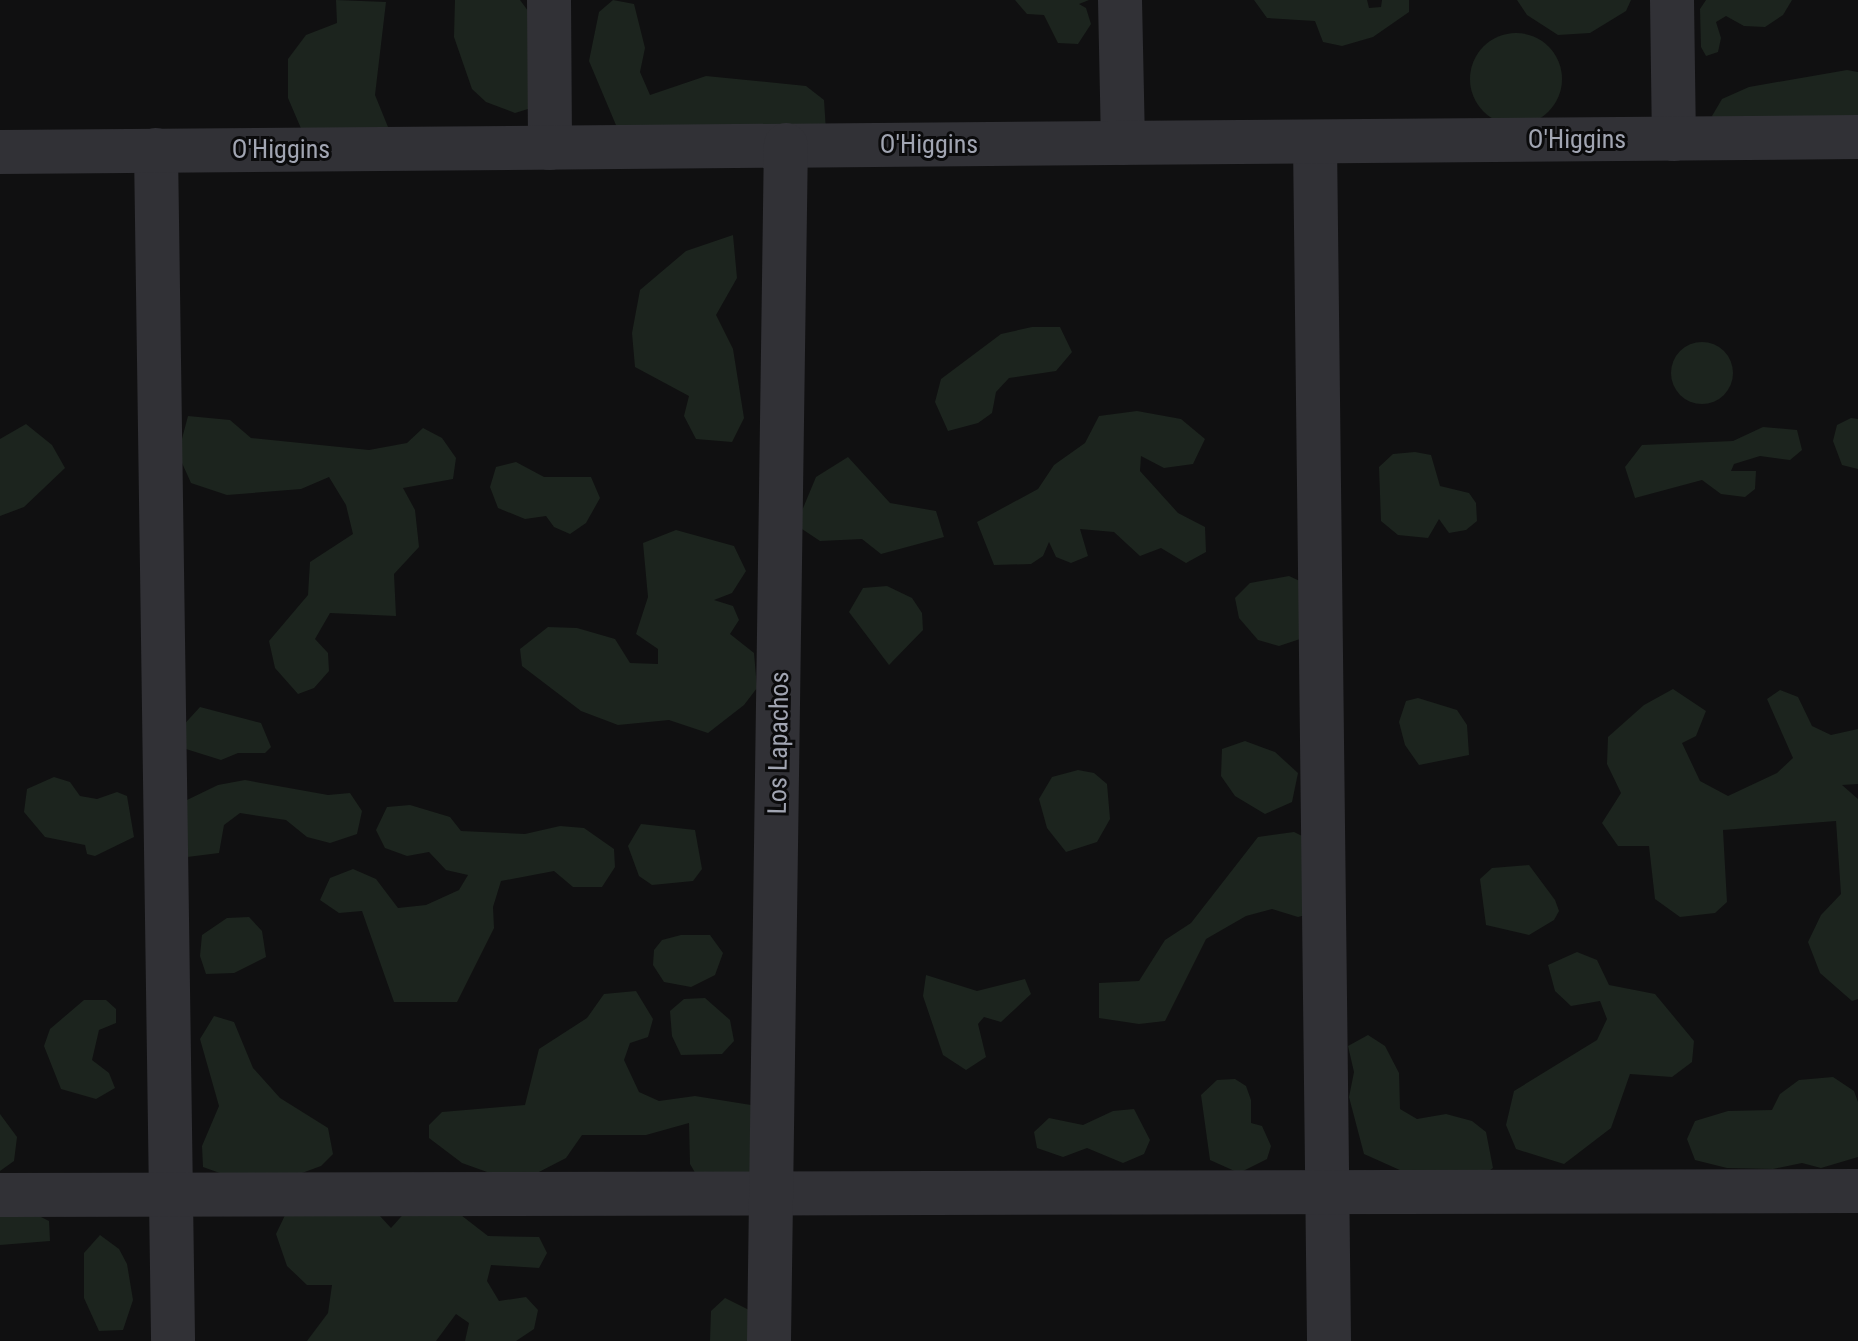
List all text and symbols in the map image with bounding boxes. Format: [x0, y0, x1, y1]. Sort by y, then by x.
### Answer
street label: O'Higgins [1528, 124, 1626, 156]
street label: O'Higgins [880, 129, 978, 161]
street label: O'Higgins [232, 134, 330, 166]
street label: Los Lapachos [762, 671, 796, 815]

